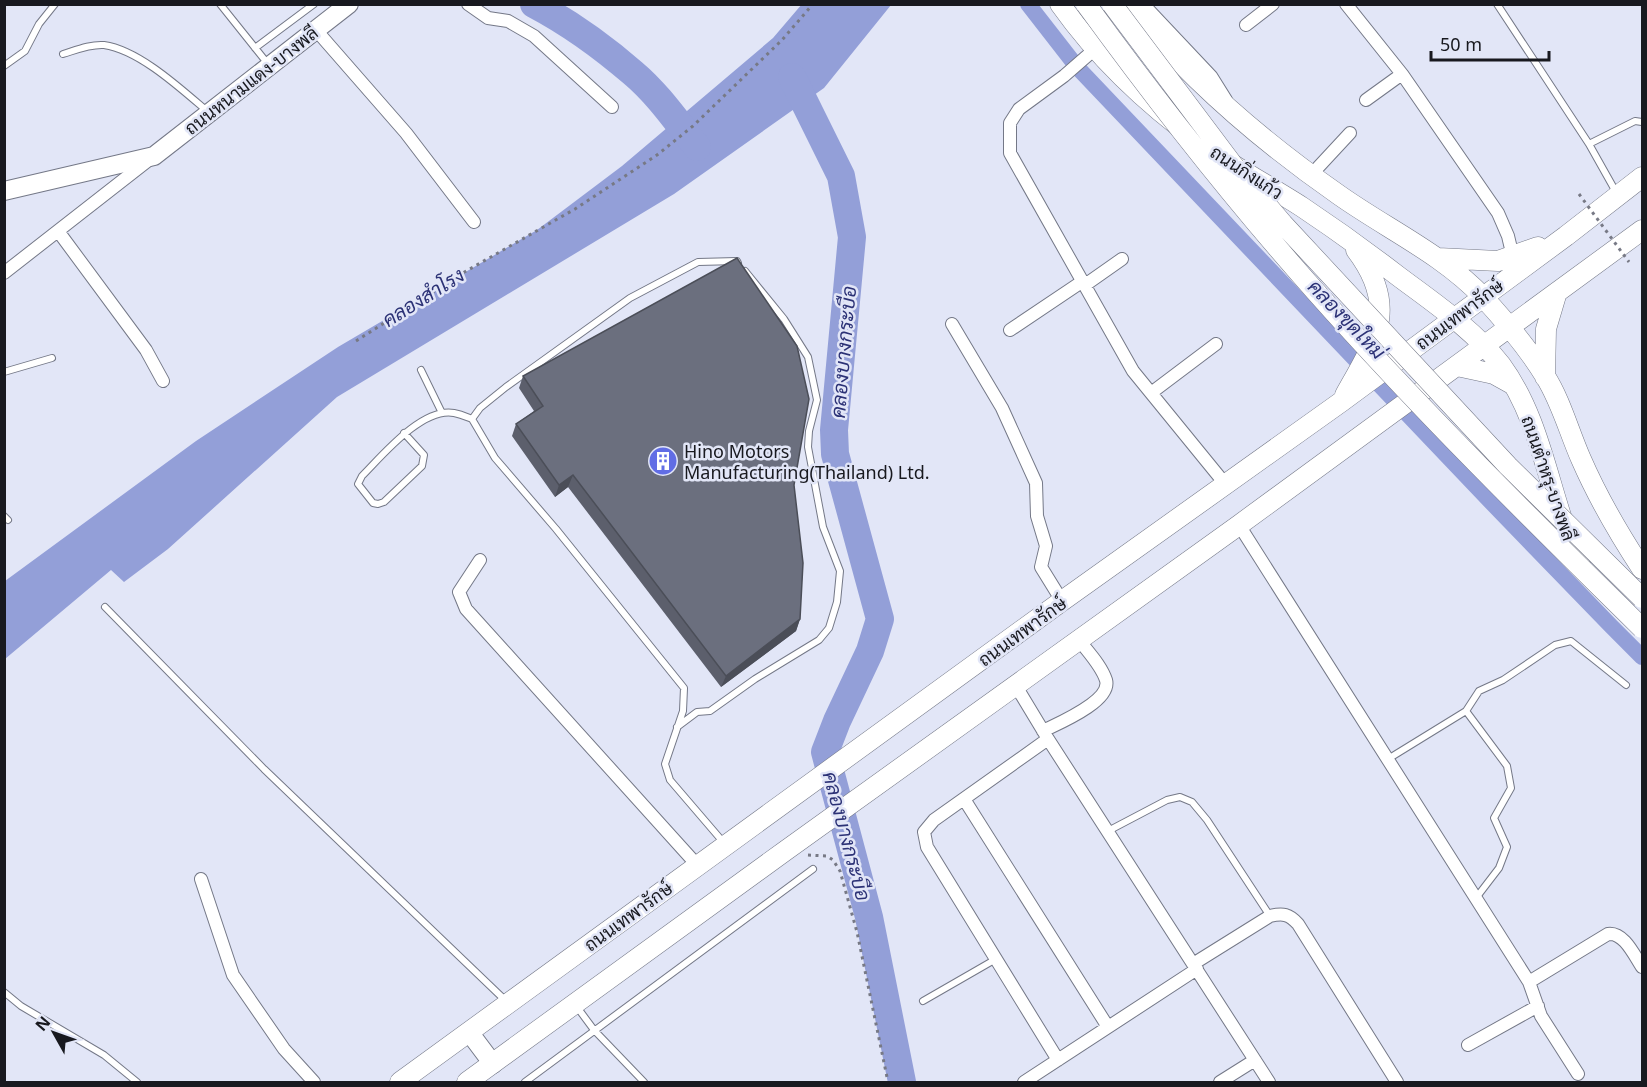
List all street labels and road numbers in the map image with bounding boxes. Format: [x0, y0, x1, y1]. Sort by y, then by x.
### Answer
street label: ถนนหนามแดง-บางพลี [179, 20, 323, 140]
street label: ถนนกิ่งแก้ว [1206, 138, 1289, 204]
street label: ถนนเทพารักษ์ [1410, 273, 1508, 355]
street label: ถนนตำหรุ-บางพลี [1515, 412, 1582, 544]
street label: ถนนเทพารักษ์ [973, 590, 1072, 671]
street label: ถนนเทพารักษ์ [579, 875, 678, 956]

